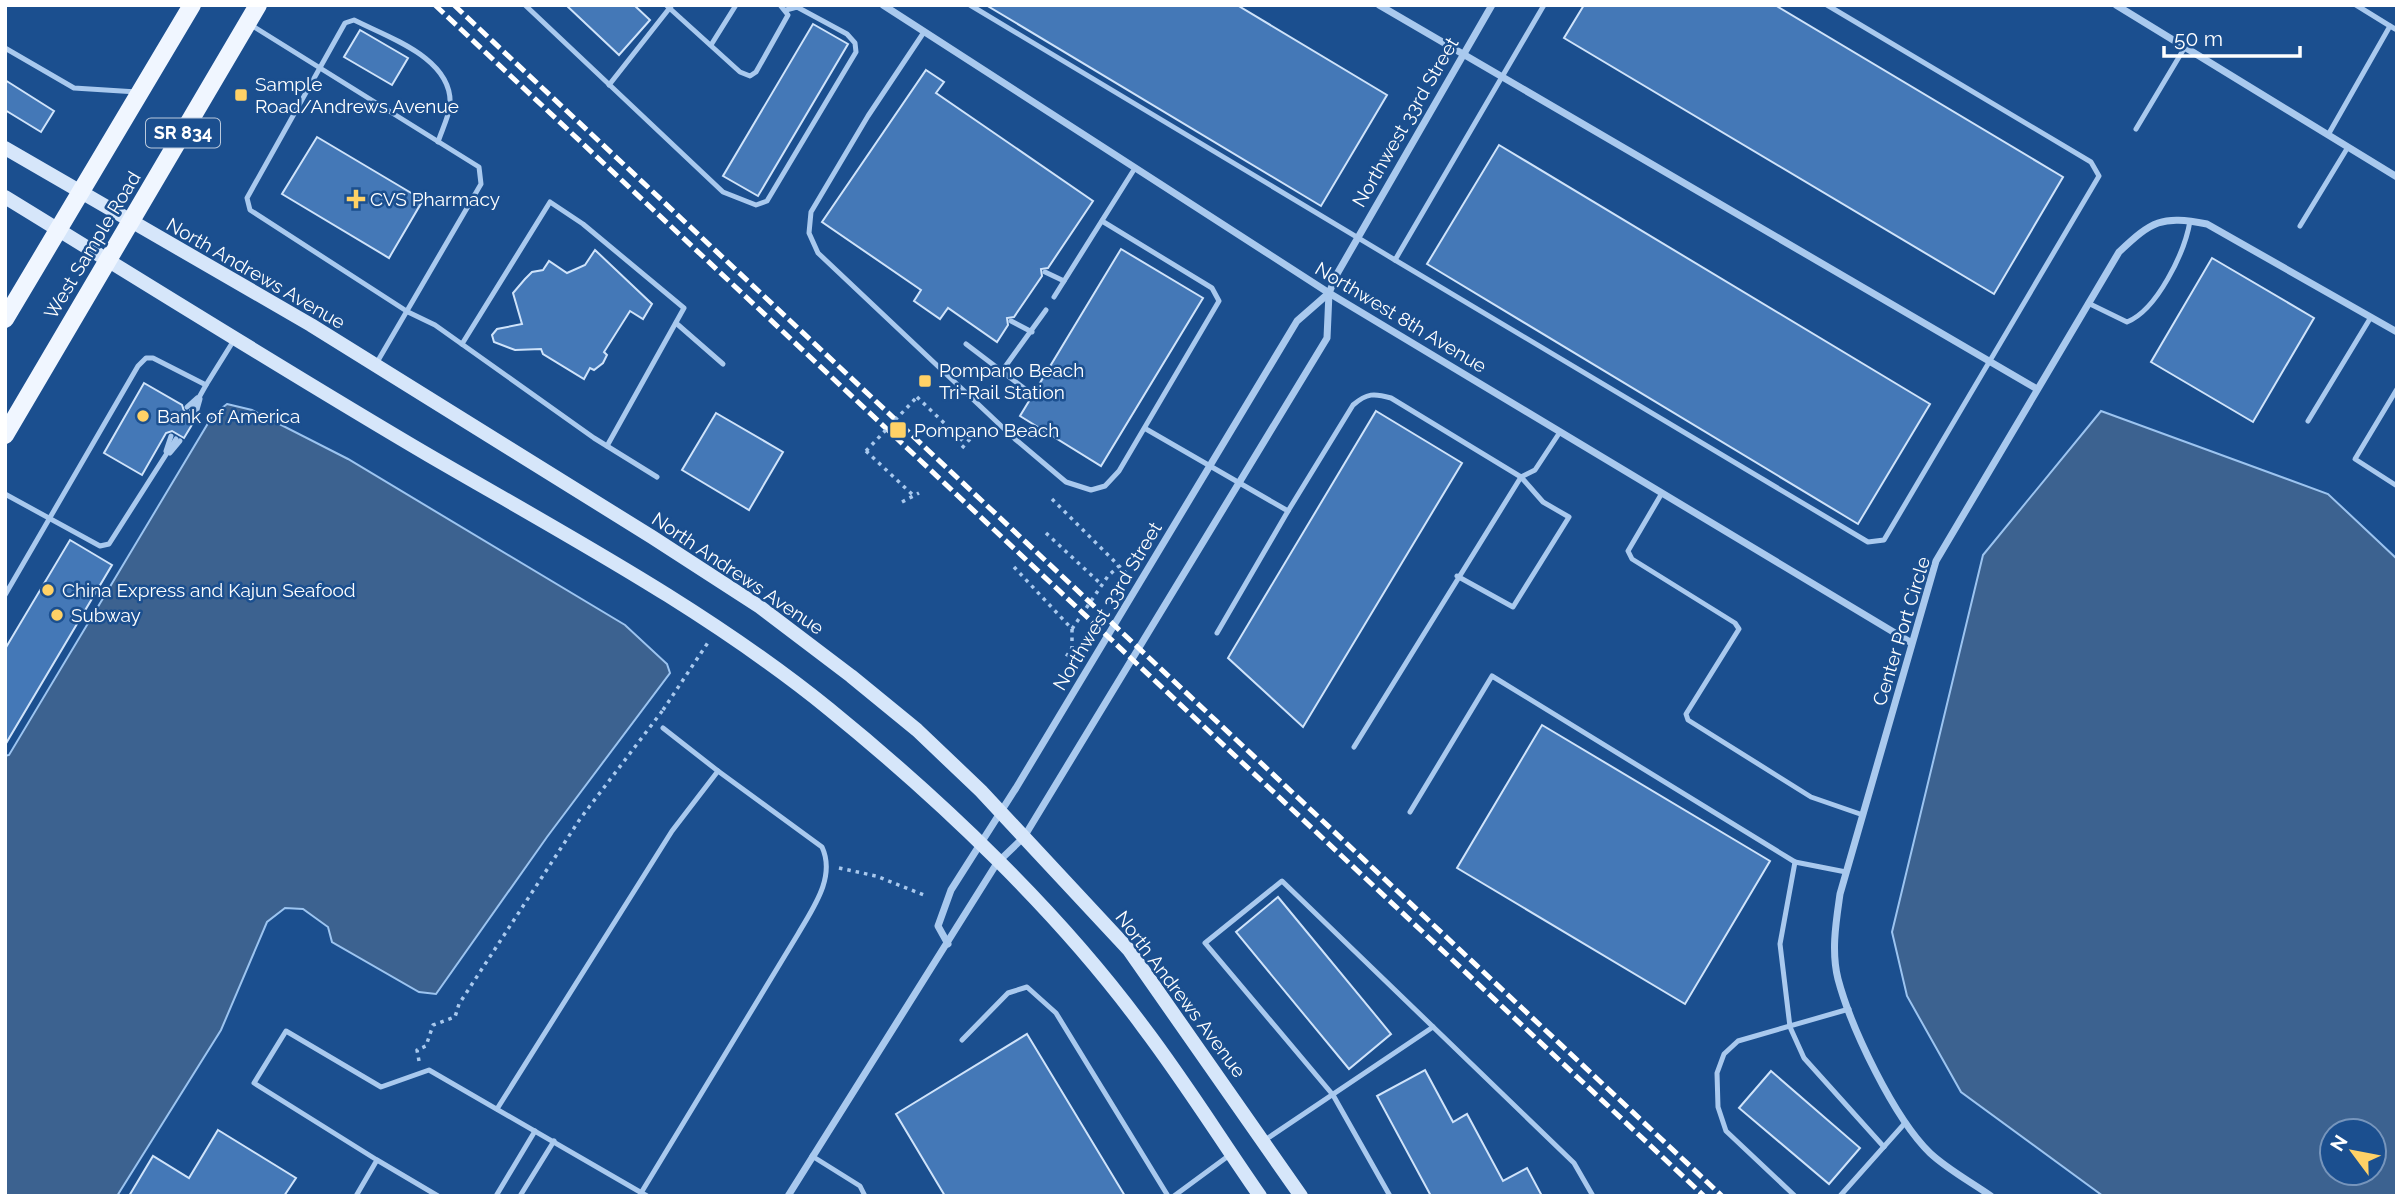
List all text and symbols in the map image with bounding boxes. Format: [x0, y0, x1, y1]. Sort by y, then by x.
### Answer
scale bar [2164, 14, 2300, 58]
text: 50 m [2174, 26, 2223, 51]
street label: Northwest 33rd Street [1347, 33, 1463, 211]
place label: Sample Road/Andrews Avenue [255, 73, 459, 117]
marker: Sample Road/Andrews Avenue [233, 87, 249, 103]
road number: SR 834 [146, 118, 220, 148]
street label: West Sample Road [39, 167, 145, 323]
place label: CVS Pharmacy [370, 188, 500, 210]
marker: CVS Pharmacy [348, 191, 364, 207]
street label: North Andrews Avenue [163, 213, 349, 333]
street label: Northwest 8th Avenue [1311, 257, 1491, 377]
place label: Pompano Beach Tri-Rail Station [939, 359, 1084, 403]
marker: Pompano Beach Tri-Rail Station [917, 373, 933, 389]
place label: Bank of America [157, 405, 300, 427]
marker: Bank of America [135, 408, 151, 424]
place label: Pompano Beach [914, 419, 1059, 441]
marker: Pompano Beach [888, 420, 908, 440]
street label: North Andrews Avenue [648, 507, 828, 639]
street label: Northwest 33rd Street [1048, 517, 1166, 694]
street label: Center Port Circle [1868, 554, 1934, 708]
place label: China Express and Kajun Seafood [62, 579, 356, 601]
marker: China Express and Kajun Seafood [40, 582, 56, 598]
place label: Subway [71, 604, 141, 626]
marker: Subway [49, 607, 65, 623]
street label: North Andrews Avenue [1111, 907, 1251, 1081]
north arrow [2318, 1117, 2388, 1187]
text: N [2325, 1131, 2352, 1155]

